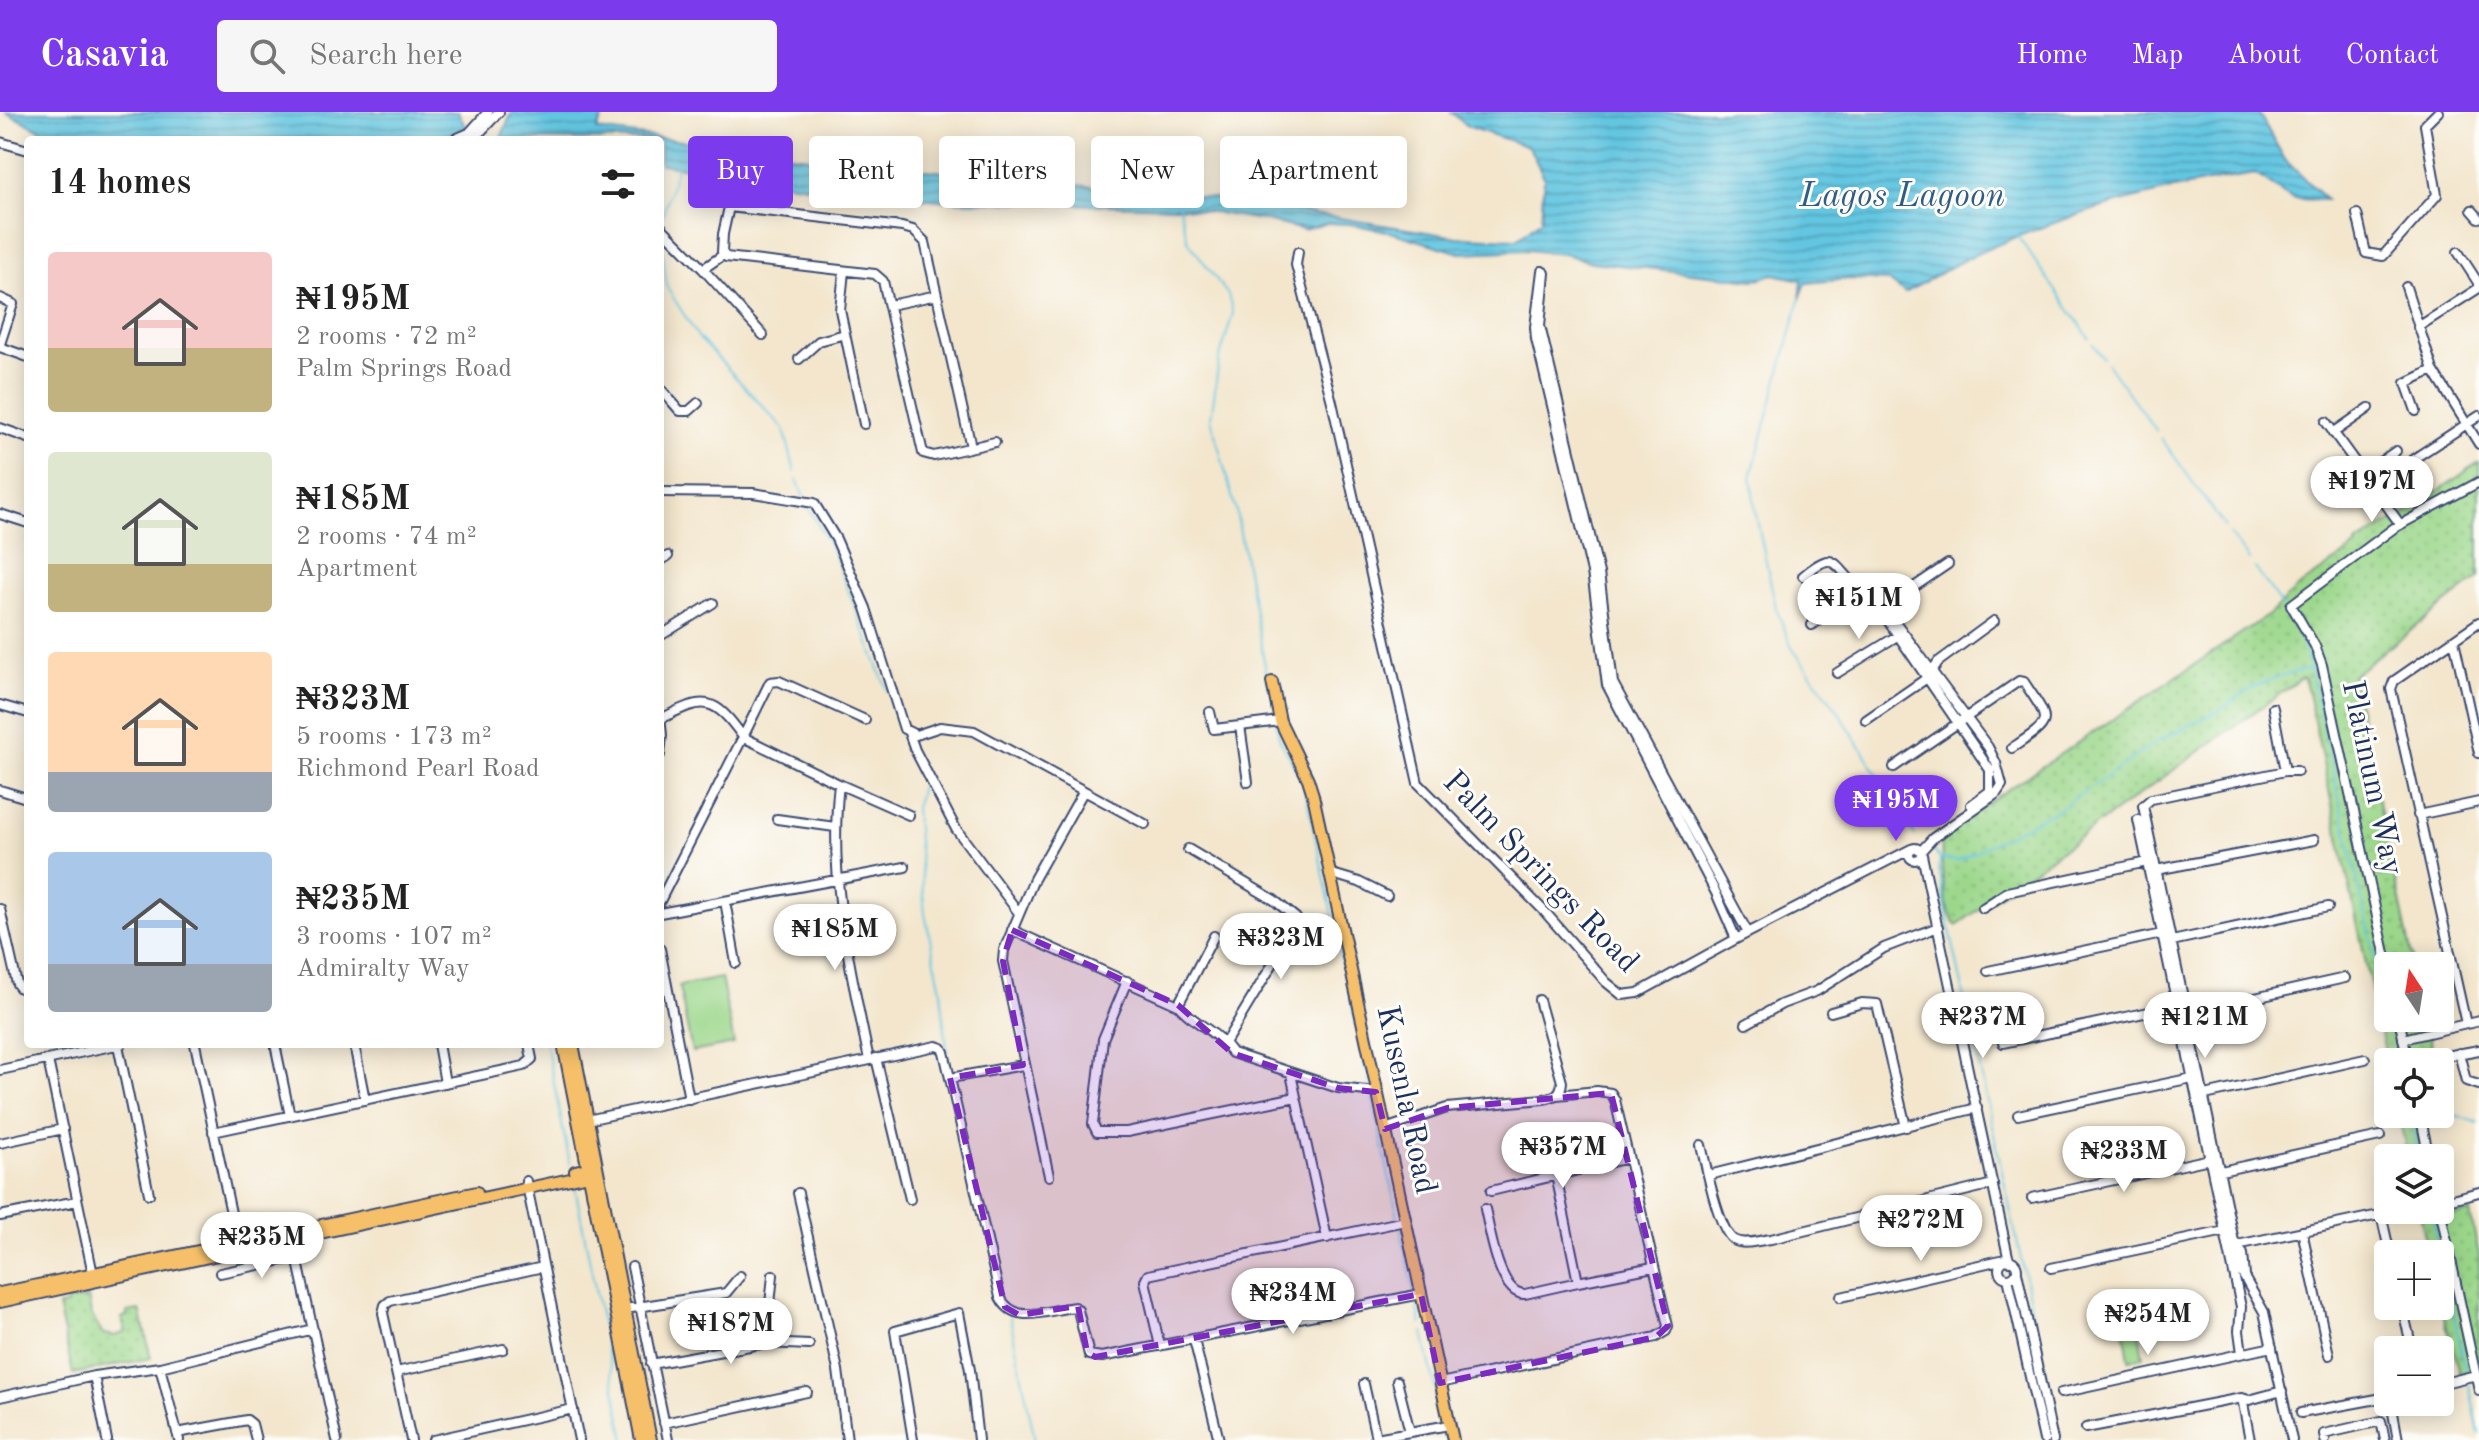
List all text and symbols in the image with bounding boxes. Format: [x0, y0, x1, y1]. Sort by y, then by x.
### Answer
search box [217, 20, 777, 92]
icon: search [245, 34, 289, 78]
text: Casavia [40, 37, 169, 75]
text: Search here [309, 41, 462, 71]
text: Home [2016, 42, 2087, 70]
text: Map [2131, 42, 2183, 70]
text: About [2227, 42, 2302, 70]
text: Contact [2346, 42, 2439, 70]
chip: Buy [688, 136, 793, 208]
chip: Rent [809, 136, 923, 208]
chip: Filters [939, 136, 1075, 208]
chip: New [1091, 136, 1204, 208]
chip: Apartment [1220, 136, 1407, 208]
icon: filters [596, 162, 640, 206]
text: 14 homes [48, 167, 191, 201]
water label: Lagos Lagoon [1798, 180, 2005, 214]
text: ₦195M [296, 283, 410, 317]
icon: home [112, 284, 208, 380]
text: 2 rooms · 72 m² [296, 324, 477, 350]
text: Palm Springs Road [296, 356, 512, 382]
pin: ₦197M [2316, 456, 2428, 524]
text: ₦197M [2328, 469, 2416, 495]
text: ₦185M [296, 483, 410, 517]
icon: home [112, 484, 208, 580]
text: 2 rooms · 74 m² [296, 524, 477, 550]
text: Apartment [296, 556, 418, 582]
pin: ₦151M [1803, 573, 1915, 641]
text: ₦151M [1815, 586, 1903, 612]
street label: Platinum Way [2335, 678, 2407, 879]
text: ₦323M [296, 683, 410, 717]
icon: home [112, 684, 208, 780]
text: 5 rooms · 173 m² [296, 724, 492, 750]
text: Richmond Pearl Road [296, 756, 540, 782]
street label: Palm Springs Road [1436, 766, 1644, 980]
pin: ₦195M [1840, 775, 1952, 843]
text: ₦195M [1852, 788, 1940, 814]
text: ₦235M [296, 883, 410, 917]
icon: home [112, 884, 208, 980]
pin: ₦185M [779, 904, 891, 972]
pin: ₦323M [1225, 913, 1337, 981]
text: ₦185M [791, 917, 879, 943]
text: 3 rooms · 107 m² [296, 924, 492, 950]
text: ₦323M [1237, 926, 1325, 952]
north arrow [2374, 952, 2454, 1032]
map controls [2374, 952, 2454, 1416]
text: Admiralty Way [296, 956, 470, 982]
pin: ₦237M [1927, 992, 2039, 1060]
pin: ₦121M [2149, 992, 2261, 1060]
street label: Kusenla Road [1369, 1003, 1441, 1197]
text: ₦237M [1939, 1005, 2027, 1031]
text: ₦121M [2161, 1005, 2249, 1031]
button: locate [2374, 1048, 2454, 1128]
pin: ₦357M [1507, 1122, 1619, 1190]
pin: ₦233M [2068, 1126, 2180, 1194]
text: ₦357M [1519, 1135, 1607, 1161]
text: ₦233M [2080, 1139, 2168, 1165]
button: layers [2374, 1144, 2454, 1224]
pin: ₦272M [1865, 1195, 1977, 1263]
text: ₦272M [1877, 1208, 1965, 1234]
pin: ₦235M [206, 1212, 318, 1280]
text: ₦235M [218, 1225, 306, 1251]
button: + [2374, 1240, 2454, 1320]
pin: ₦234M [1237, 1268, 1349, 1336]
text: ₦234M [1249, 1281, 1337, 1307]
pin: ₦254M [2092, 1289, 2204, 1357]
pin: ₦187M [675, 1298, 787, 1366]
text: ₦254M [2104, 1302, 2192, 1328]
text: ₦187M [687, 1311, 775, 1337]
button: − [2374, 1336, 2454, 1416]

